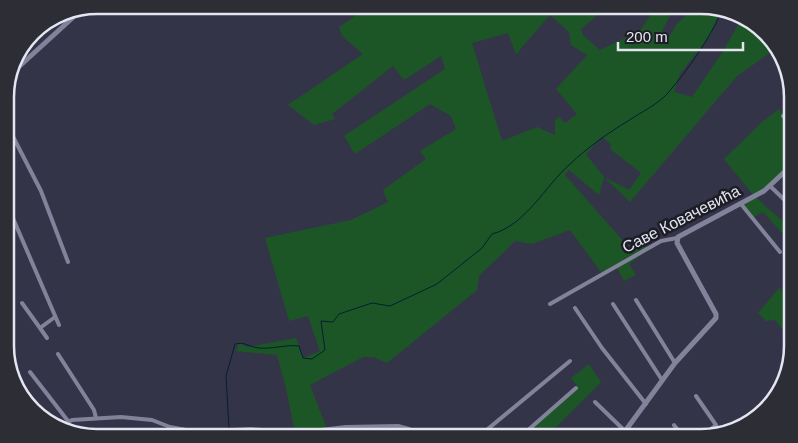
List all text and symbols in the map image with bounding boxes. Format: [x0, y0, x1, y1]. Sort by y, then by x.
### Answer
scale bar [618, 20, 743, 52]
text: 200 m [626, 28, 668, 45]
street label: Саве Ковачевића [619, 182, 743, 256]

